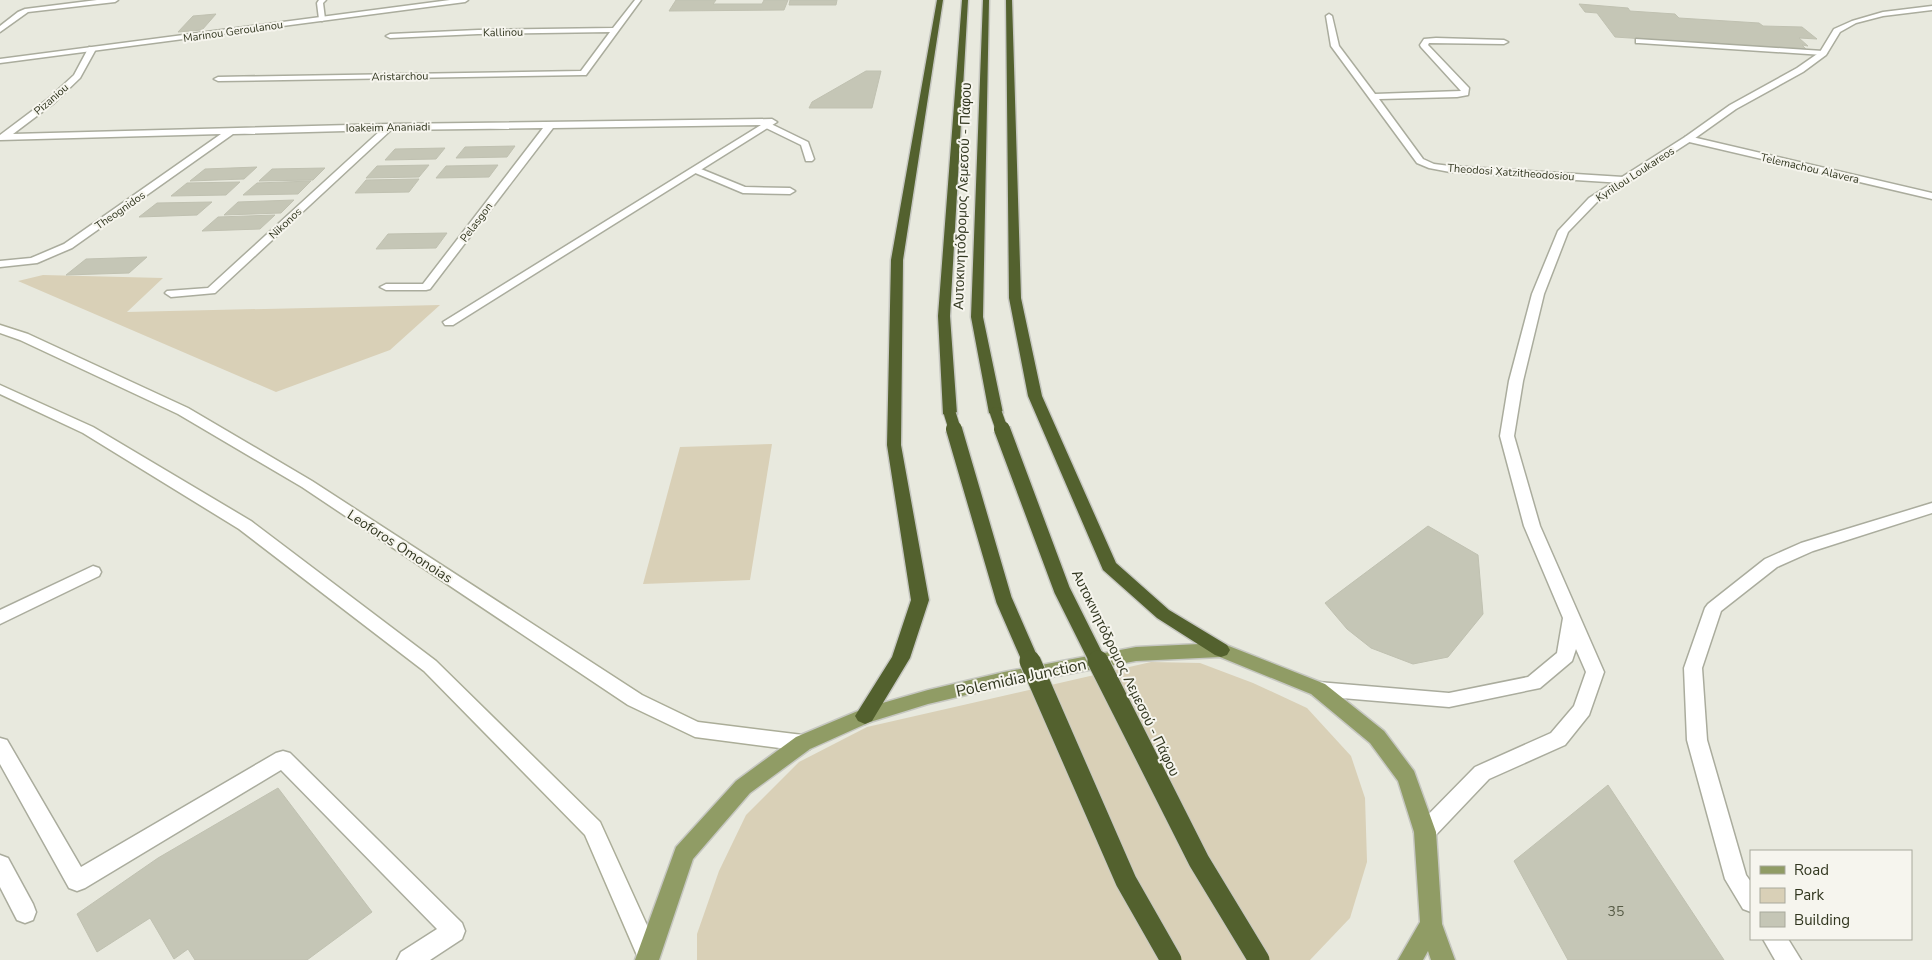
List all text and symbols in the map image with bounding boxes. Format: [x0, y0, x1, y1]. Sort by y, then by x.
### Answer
street label: Marinou Geroulanou [182, 17, 284, 46]
street label: Kallinou [483, 25, 523, 40]
street label: Aristarchou [371, 69, 429, 84]
street label: Pizaniou [31, 80, 72, 119]
street label: Αυτοκινητόδρομος Λεμεσού - Πάφου [949, 82, 976, 310]
street label: Ioakeim Ananiadi [346, 119, 430, 136]
street label: Kyrillou Loukareos [1593, 143, 1677, 205]
street label: Telemachou Alavera [1759, 150, 1861, 187]
street label: Theodosi Xatzitheodosiou [1447, 161, 1575, 184]
street label: Theognidos [92, 188, 148, 233]
street label: Pelasgon [457, 200, 496, 245]
street label: Nikonos [266, 204, 305, 242]
street label: Leoforos Omonoias [344, 505, 456, 588]
street label: Αυτοκινητόδρομος Λεμεσού - Πάφου [1067, 567, 1184, 780]
street label: Polemidia Junction [954, 653, 1088, 703]
legend [1750, 850, 1912, 940]
text: Road [1794, 860, 1829, 880]
text: Park [1794, 885, 1824, 905]
house number: 35 [1608, 902, 1624, 921]
text: Building [1794, 910, 1850, 930]

